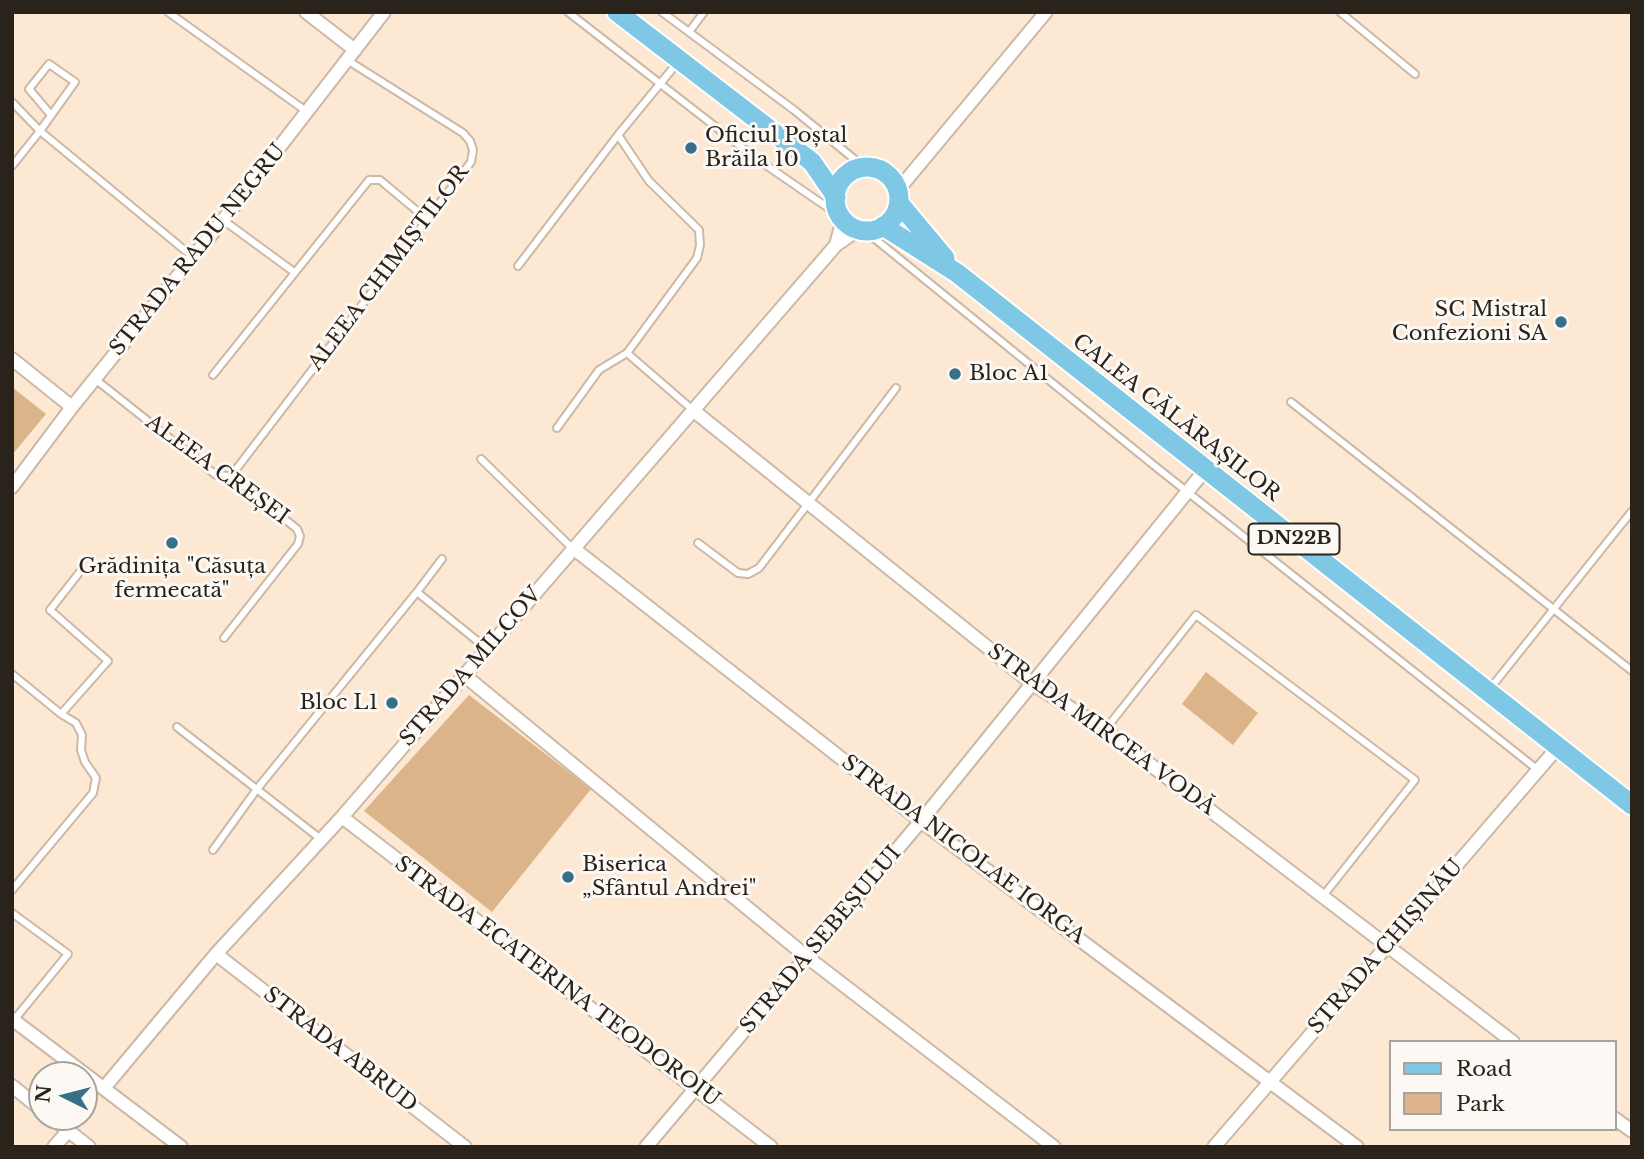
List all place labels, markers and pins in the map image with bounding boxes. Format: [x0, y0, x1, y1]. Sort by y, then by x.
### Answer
place label: Oficiul Poștal Brăila 10 [705, 123, 847, 173]
marker: Oficiul Poștal Brăila 10 [683, 140, 699, 156]
place label: SC Mistral Confezioni SA [1392, 297, 1547, 347]
marker: SC Mistral Confezioni SA [1553, 314, 1569, 330]
place label: Bloc A1 [969, 361, 1049, 387]
marker: Bloc A1 [947, 366, 963, 382]
marker: Grădinița "Căsuța fermecată" [164, 535, 180, 551]
place label: Grădinița "Căsuța fermecată" [78, 554, 266, 604]
place label: Bloc L1 [299, 690, 378, 716]
marker: Bloc L1 [384, 695, 400, 711]
place label: Biserica „Sfântul Andrei" [582, 852, 757, 902]
marker: Biserica „Sfântul Andrei" [560, 869, 576, 885]

